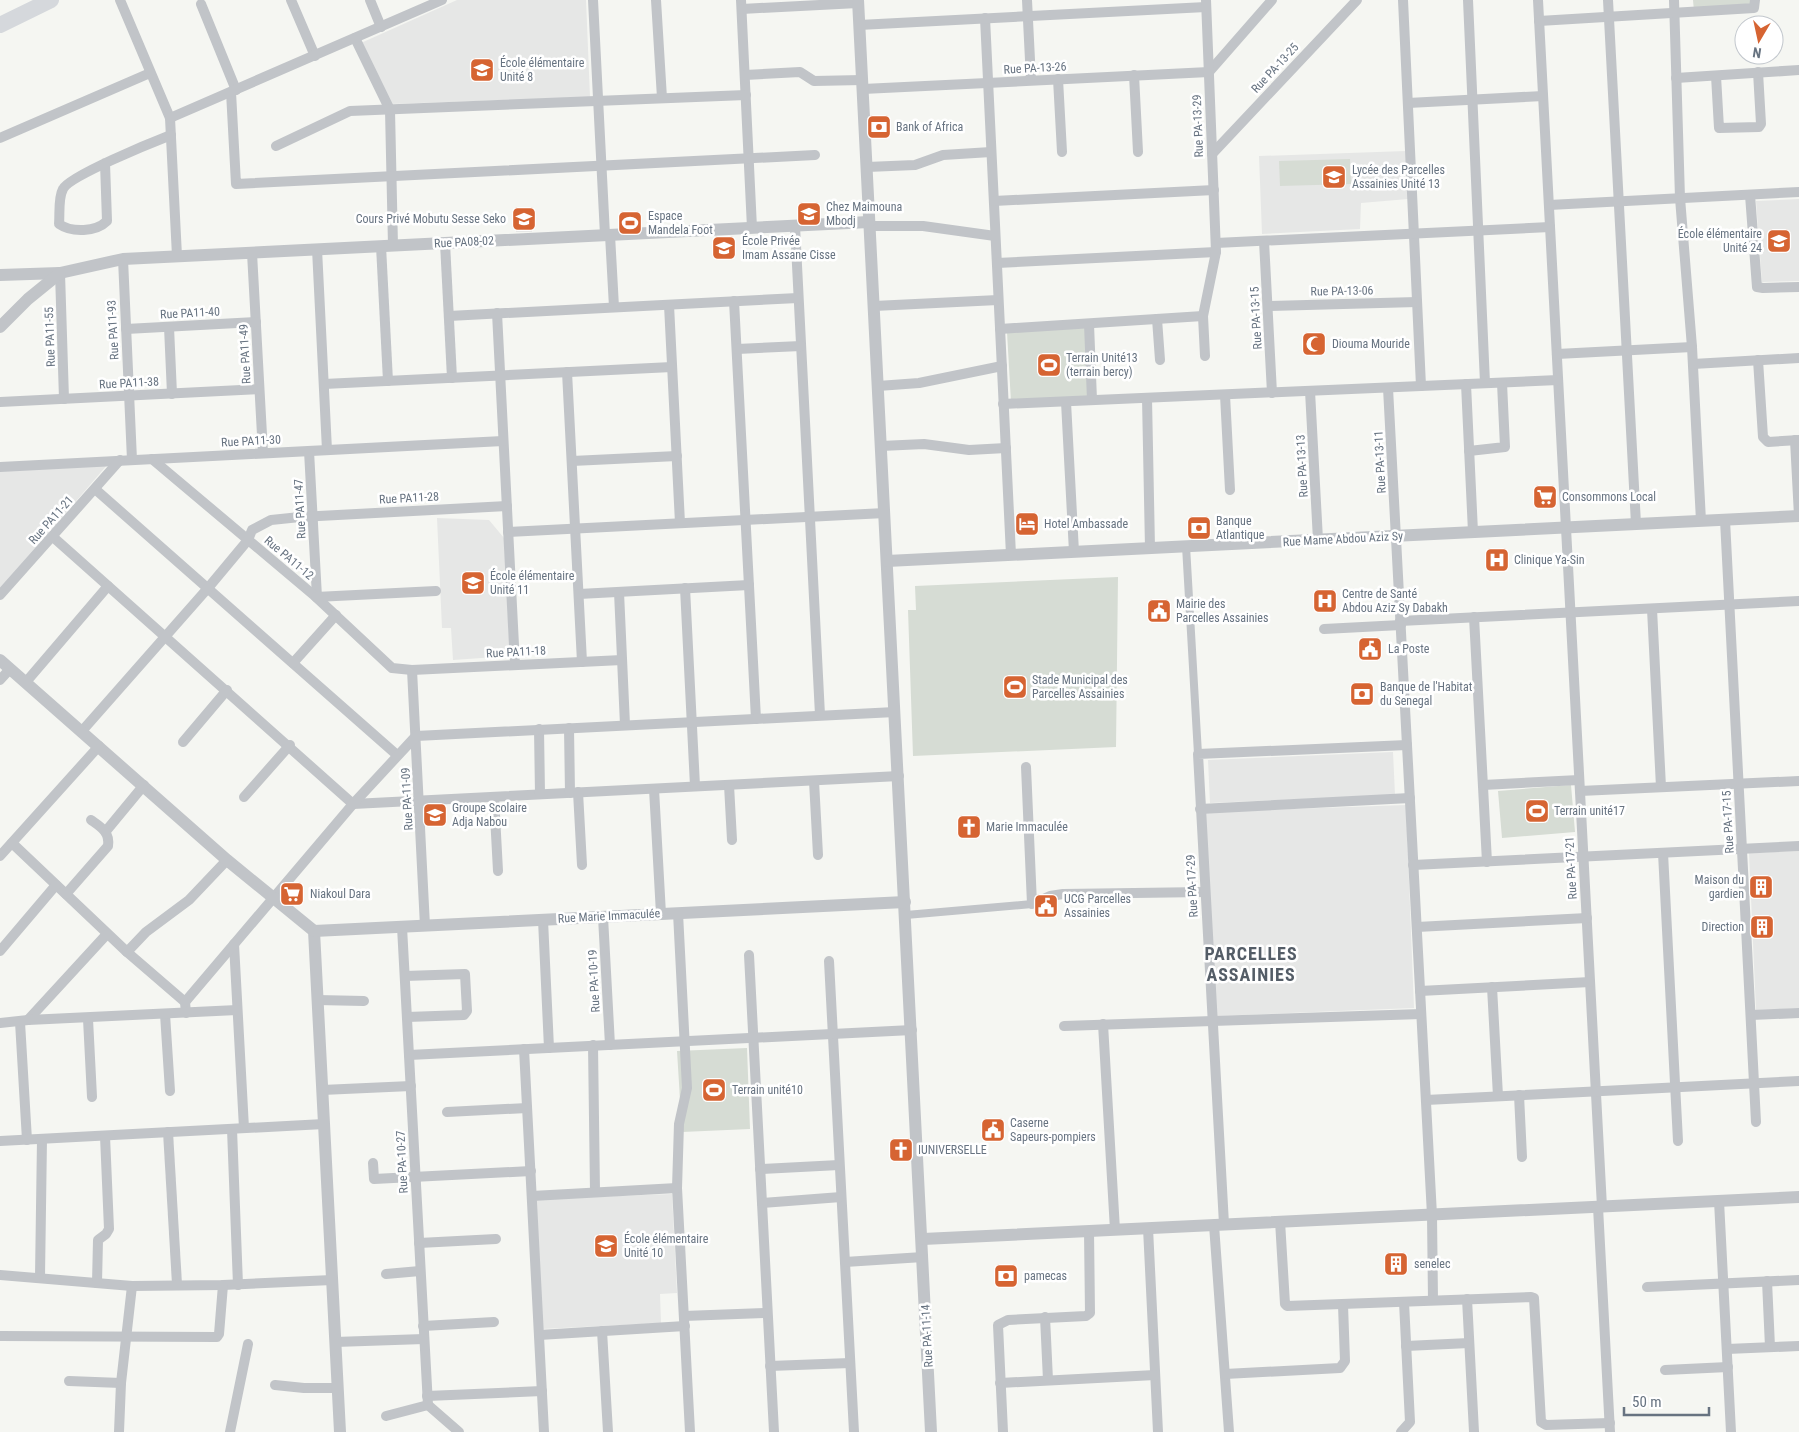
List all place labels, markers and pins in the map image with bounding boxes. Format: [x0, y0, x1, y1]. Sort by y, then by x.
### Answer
place label: École élémentaire Unité 8 [500, 55, 585, 84]
school or university icon: École élémentaire Unité 8 [469, 57, 495, 83]
bank icon: Bank of Africa [866, 114, 892, 140]
place label: Bank of Africa [896, 120, 964, 134]
place label: Lycée des Parcelles Assainies Unité 13 [1352, 163, 1445, 191]
school or university icon: Lycée des Parcelles Assainies Unité 13 [1321, 164, 1347, 190]
place label: Chez Maimouna Mbodj [826, 200, 902, 228]
school or university icon: Chez Maimouna Mbodj [796, 201, 822, 227]
school or university icon: Cours Privé Mobutu Sesse Seko [511, 206, 537, 232]
place label: Espace Mandela Foot [648, 209, 713, 237]
sports icon: Espace Mandela Foot [617, 210, 643, 236]
place label: Cours Privé Mobutu Sesse Seko [356, 212, 506, 226]
place label: École élémentaire Unité 24 [1678, 226, 1762, 255]
school or university icon: École élémentaire Unité 24 [1766, 228, 1792, 254]
place label: École Privée Imam Assane Cisse [742, 233, 836, 262]
school or university icon: École Privée Imam Assane Cisse [711, 235, 737, 261]
mosque icon: Diouma Mouride [1301, 331, 1327, 357]
place label: Diouma Mouride [1332, 337, 1410, 351]
place label: Terrain Unité13 (terrain bercy) [1066, 351, 1138, 379]
sports icon: Terrain Unité13 (terrain bercy) [1036, 352, 1062, 378]
supermarket icon: Consommons Local [1532, 484, 1558, 510]
place label: Consommons Local [1562, 490, 1656, 504]
hotel icon: Hotel Ambassade [1014, 511, 1040, 537]
place label: Banque Atlantique [1216, 514, 1265, 542]
bank icon: Banque Atlantique [1186, 515, 1212, 541]
place label: Hotel Ambassade [1044, 517, 1128, 531]
hospital icon: Clinique Ya-Sin [1484, 547, 1510, 573]
place label: Clinique Ya-Sin [1514, 553, 1585, 567]
place label: École élémentaire Unité 11 [490, 568, 575, 597]
school or university icon: École élémentaire Unité 11 [460, 570, 486, 596]
place label: Centre de Santé Abdou Aziz Sy Dabakh [1342, 587, 1448, 615]
hospital icon: Centre de Santé Abdou Aziz Sy Dabakh [1312, 588, 1338, 614]
place label: Mairie des Parcelles Assainies [1176, 597, 1268, 625]
public building icon: Mairie des Parcelles Assainies [1146, 598, 1172, 624]
public building icon: La Poste [1357, 636, 1383, 662]
place label: La Poste [1388, 642, 1430, 656]
place label: Stade Municipal des Parcelles Assainies [1032, 673, 1128, 701]
sports icon: Stade Municipal des Parcelles Assainies [1002, 674, 1028, 700]
place label: Banque de l'Habitat du Senegal [1380, 680, 1473, 708]
bank icon: Banque de l'Habitat du Senegal [1349, 681, 1375, 707]
sports icon: Terrain unité17 [1524, 798, 1550, 824]
place label: Groupe Scolaire Adja Nabou [452, 801, 527, 829]
school or university icon: Groupe Scolaire Adja Nabou [422, 802, 448, 828]
place label: Terrain unité17 [1554, 804, 1625, 818]
church icon: Marie Immaculée [956, 814, 982, 840]
place label: Marie Immaculée [986, 820, 1068, 834]
place label: Maison du gardien [1695, 873, 1744, 901]
building icon: Maison du gardien [1748, 874, 1774, 900]
supermarket icon: Niakoul Dara [279, 881, 305, 907]
place label: Niakoul Dara [310, 887, 371, 901]
place label: UCG Parcelles Assainies [1064, 892, 1131, 920]
public building icon: UCG Parcelles Assainies [1033, 893, 1059, 919]
building icon: Direction [1749, 914, 1775, 940]
place label: Direction [1702, 920, 1744, 934]
sports icon: Terrain unité10 [701, 1077, 727, 1103]
place label: Terrain unité10 [732, 1083, 803, 1097]
place label: Caserne Sapeurs-pompiers [1010, 1116, 1096, 1144]
public building icon: Caserne Sapeurs-pompiers [980, 1117, 1006, 1143]
church icon: IUNIVERSELLE [888, 1137, 914, 1163]
place label: IUNIVERSELLE [918, 1143, 987, 1157]
place label: École élémentaire Unité 10 [624, 1231, 709, 1260]
school or university icon: École élémentaire Unité 10 [593, 1233, 619, 1259]
building icon: senelec [1383, 1251, 1409, 1277]
place label: senelec [1414, 1257, 1451, 1271]
bank icon: pamecas [993, 1263, 1019, 1289]
place label: pamecas [1024, 1269, 1067, 1283]

